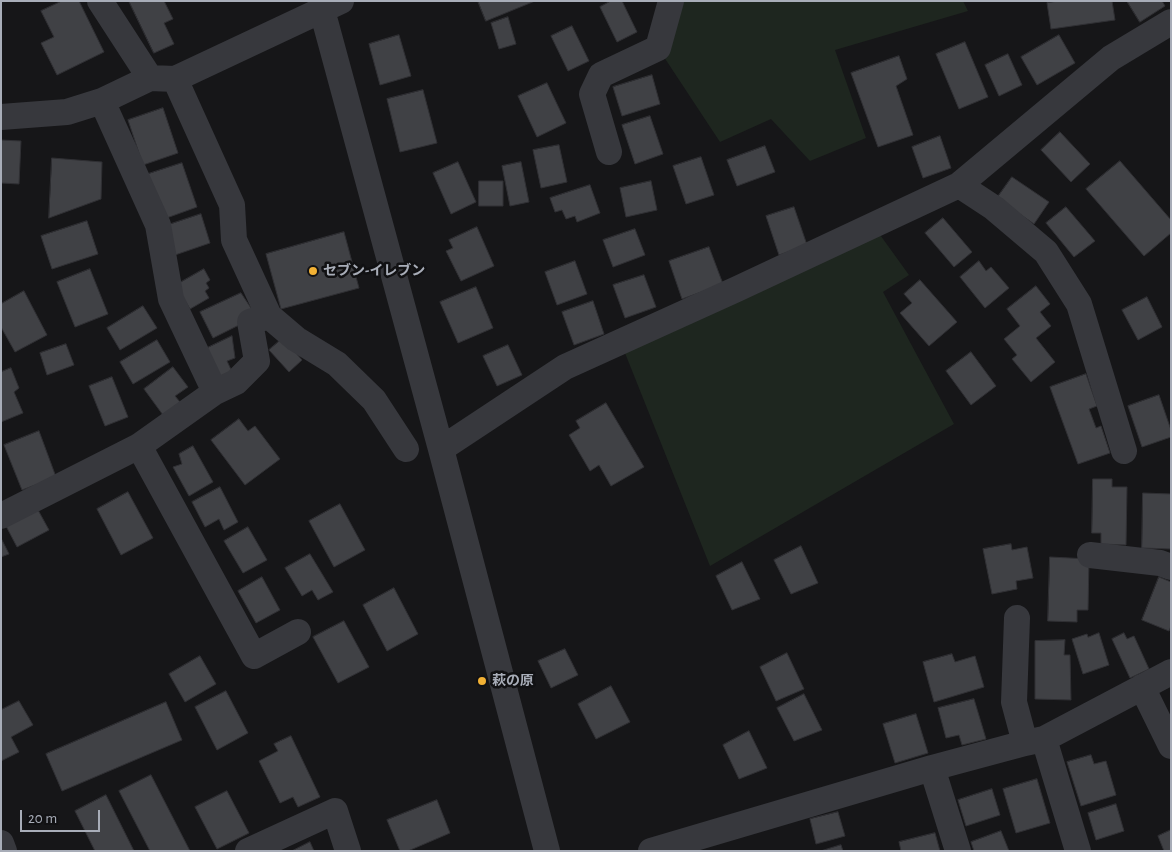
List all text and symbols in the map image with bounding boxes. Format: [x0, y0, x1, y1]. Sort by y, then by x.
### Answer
place label: セブン-イレブン [323, 263, 425, 279]
marker: セブン-イレブン [307, 265, 319, 277]
place label: 萩の原 [492, 673, 534, 689]
marker: 萩の原 [476, 675, 488, 687]
scale bar [22, 800, 102, 832]
text: 20 m [28, 811, 57, 826]

